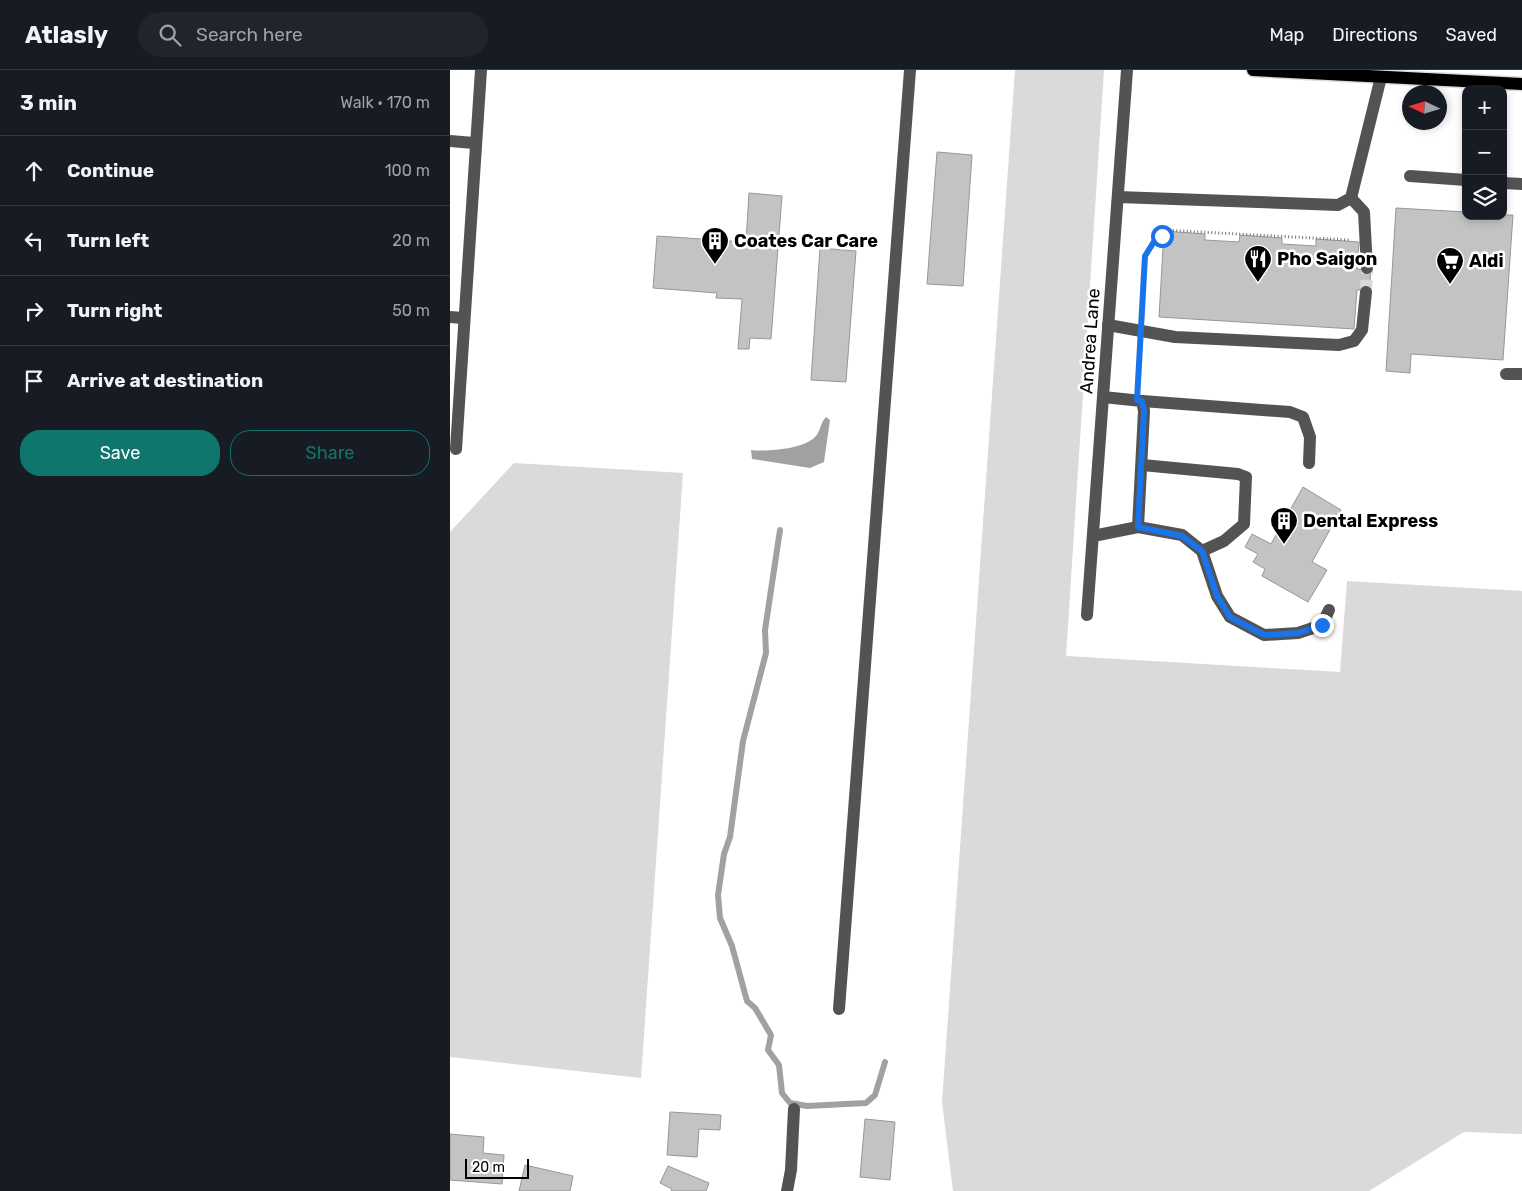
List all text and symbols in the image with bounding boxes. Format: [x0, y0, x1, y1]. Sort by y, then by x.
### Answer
search box [138, 12, 488, 57]
text: Atlasly [25, 21, 108, 49]
icon: search [156, 21, 184, 49]
text: Search here [196, 23, 303, 46]
text: Map [1269, 24, 1304, 46]
text: Directions [1332, 24, 1418, 46]
text: Saved [1446, 24, 1497, 46]
north arrow [1402, 85, 1447, 130]
map controls [1462, 85, 1507, 220]
button: + [1462, 85, 1507, 130]
text: 3 min [20, 90, 77, 115]
text: Walk · 170 m [340, 93, 430, 112]
button: − [1462, 130, 1507, 175]
icon: ahead [20, 157, 48, 185]
text: Continue [67, 159, 154, 182]
text: 100 m [385, 161, 430, 180]
button: layers [1462, 175, 1507, 220]
route start [1151, 225, 1174, 248]
building icon: Coates Car Care [700, 226, 730, 265]
icon: left [20, 227, 48, 255]
text: Turn left [67, 229, 149, 252]
place label: Coates Car Care [734, 230, 878, 252]
text: 20 m [392, 231, 430, 250]
restaurant icon: Pho Saigon [1243, 244, 1273, 283]
supermarket icon: Aldi [1435, 246, 1465, 285]
place label: Pho Saigon [1277, 248, 1377, 270]
place label: Aldi [1469, 250, 1504, 272]
street label: Andrea Lane [1075, 287, 1105, 395]
icon: right [20, 297, 48, 325]
text: Turn right [67, 299, 162, 322]
text: 50 m [392, 301, 430, 320]
icon: arrive [20, 367, 48, 395]
text: Arrive at destination [67, 369, 263, 392]
button: Save [20, 430, 220, 476]
button: Share [230, 430, 430, 476]
building icon: Dental Express [1269, 506, 1299, 545]
place label: Dental Express [1303, 510, 1438, 532]
route end [1311, 614, 1334, 637]
scale bar [465, 1156, 529, 1179]
text: 20 m [472, 1159, 505, 1176]

